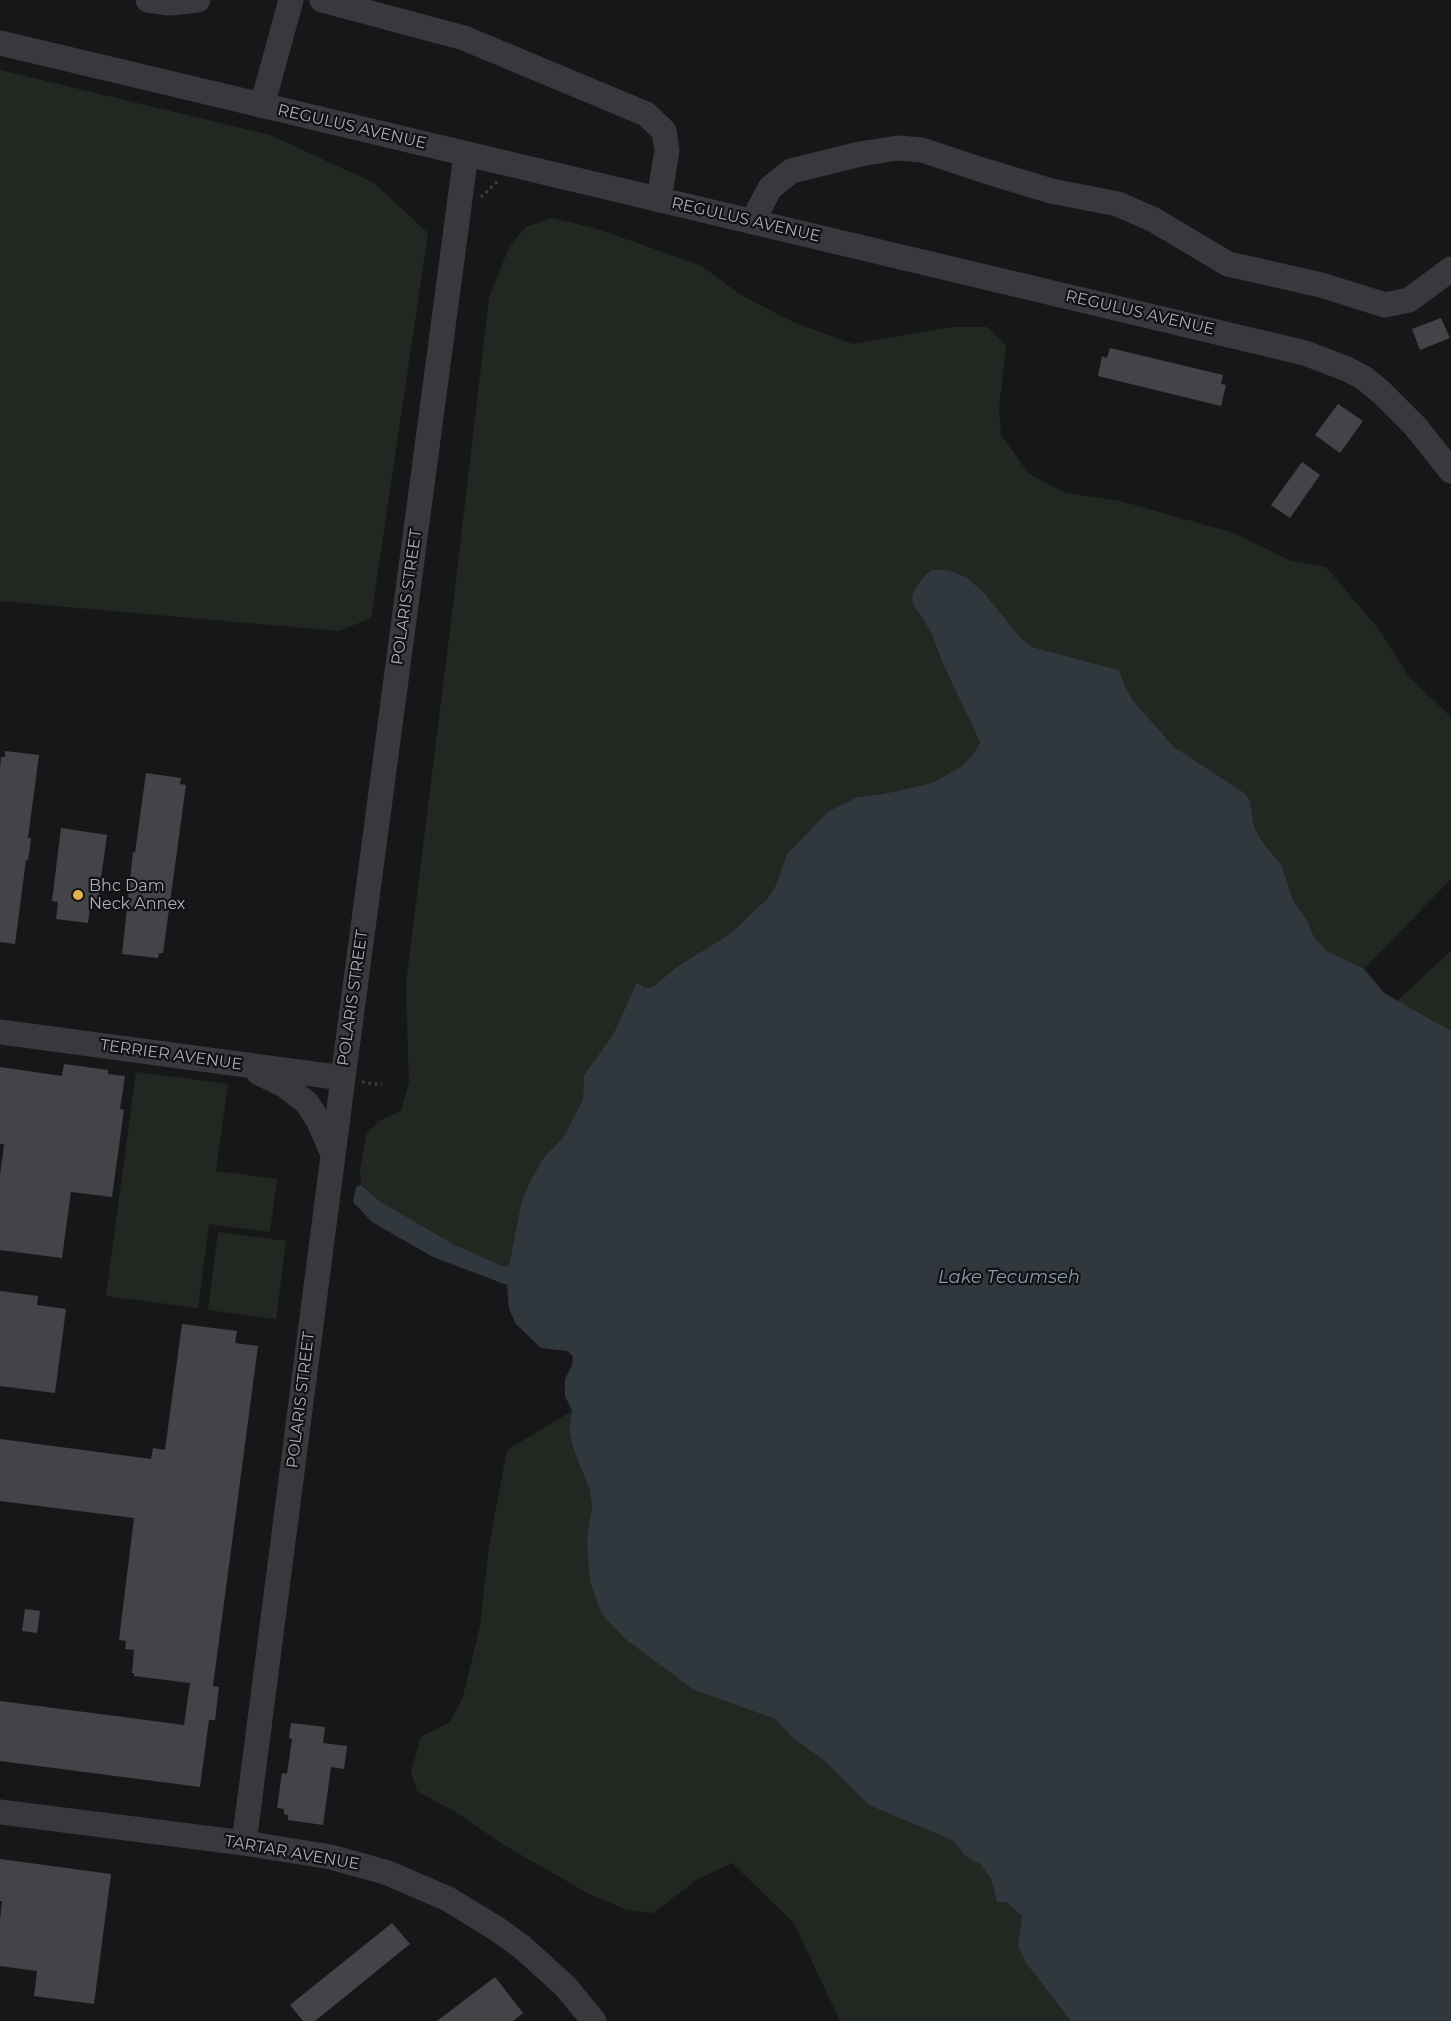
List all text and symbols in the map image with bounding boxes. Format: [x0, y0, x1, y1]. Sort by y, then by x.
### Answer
street label: REGULUS AVENUE [276, 101, 428, 153]
street label: REGULUS AVENUE [670, 194, 822, 246]
street label: REGULUS AVENUE [1064, 287, 1216, 339]
street label: POLARIS STREET [388, 528, 426, 666]
place label: Bhc Dam Neck Annex [89, 876, 185, 914]
marker: Bhc Dam Neck Annex [71, 888, 85, 902]
street label: POLARIS STREET [334, 929, 372, 1067]
street label: TERRIER AVENUE [99, 1036, 243, 1074]
water label: Lake Tecumseh [938, 1267, 1080, 1289]
street label: POLARIS STREET [283, 1331, 319, 1469]
street label: TARTAR AVENUE [223, 1832, 361, 1874]

